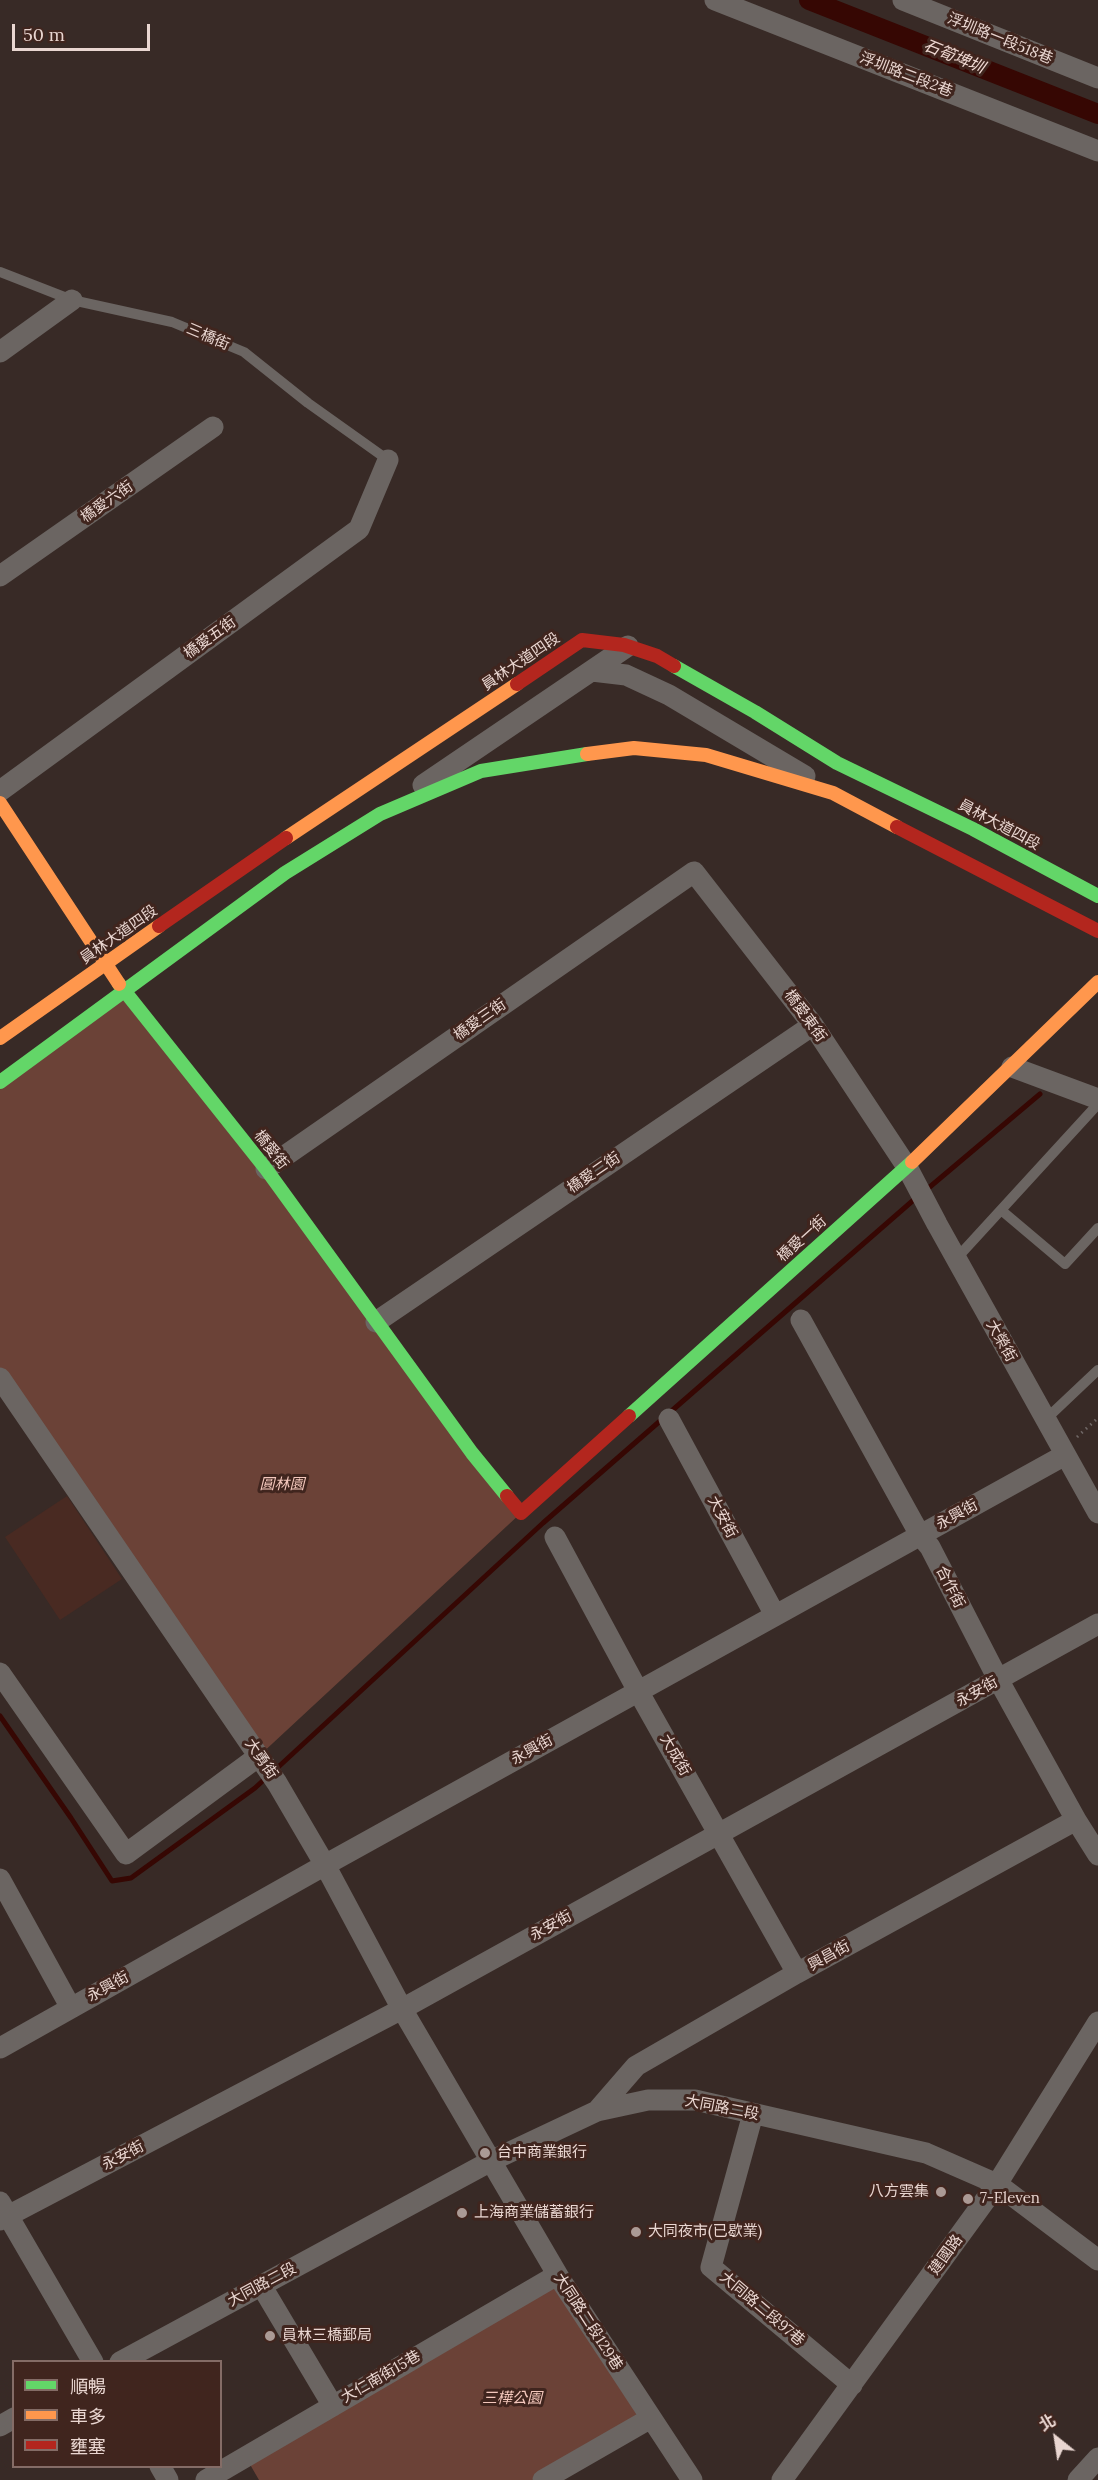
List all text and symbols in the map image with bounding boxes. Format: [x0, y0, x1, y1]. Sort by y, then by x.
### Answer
street label: 浮圳路一段518巷 [945, 10, 1055, 68]
scale bar [15, 12, 153, 50]
text: 50 m [23, 23, 65, 46]
water label: 石筍埤圳 [921, 36, 987, 78]
street label: 浮圳路二段2巷 [857, 49, 955, 101]
street label: 三橋街 [184, 320, 232, 354]
street label: 橋愛六街 [77, 477, 137, 527]
street label: 橋愛五街 [180, 613, 240, 663]
street label: 員林大道四段 [479, 629, 563, 695]
street label: 員林大道四段 [955, 796, 1043, 854]
street label: 員林大道四段 [77, 902, 161, 968]
street label: 橋愛東街 [780, 986, 830, 1046]
street label: 橋愛三街 [450, 995, 510, 1045]
street label: 橋愛街 [250, 1127, 292, 1173]
street label: 橋愛二街 [564, 1149, 624, 1197]
street label: 橋愛一街 [774, 1212, 830, 1266]
street label: 大榮街 [982, 1317, 1020, 1365]
park label: 圓林園 [260, 1476, 304, 1494]
street label: 大安街 [703, 1493, 741, 1541]
street label: 永興街 [933, 1496, 981, 1534]
street label: 合作街 [932, 1563, 968, 1611]
street label: 永安街 [953, 1673, 1001, 1711]
street label: 永興街 [508, 1731, 556, 1769]
street label: 大成街 [656, 1731, 694, 1779]
street label: 大勇街 [241, 1735, 281, 1783]
street label: 永安街 [527, 1907, 575, 1945]
street label: 興昌街 [805, 1937, 853, 1975]
street label: 永興街 [84, 1968, 132, 2006]
street label: 大同路二段 [683, 2092, 761, 2124]
street label: 永安街 [99, 2137, 147, 2175]
place label: 台中商業銀行 [497, 2144, 587, 2162]
marker: 台中商業銀行 [478, 2146, 492, 2160]
place label: 八方雲集 [869, 2183, 929, 2201]
marker: 八方雲集 [934, 2185, 948, 2199]
place label: 7-Eleven [980, 2190, 1040, 2208]
marker: 7-Eleven [961, 2192, 975, 2206]
place label: 上海商業儲蓄銀行 [474, 2204, 594, 2222]
marker: 上海商業儲蓄銀行 [455, 2206, 469, 2220]
place label: 大同夜市(已歇業) [648, 2223, 762, 2241]
marker: 大同夜市(已歇業) [629, 2225, 643, 2239]
street label: 建國路 [925, 2232, 967, 2278]
street label: 大同路二段 [225, 2259, 299, 2311]
street label: 大同路二段97巷 [716, 2268, 808, 2350]
street label: 大同路二段129巷 [550, 2270, 626, 2374]
place label: 員林三橋郵局 [282, 2327, 372, 2345]
marker: 員林三橋郵局 [263, 2329, 277, 2343]
street label: 大仁南街15巷 [338, 2347, 424, 2407]
legend [12, 2360, 222, 2468]
text: 順暢 [70, 2375, 106, 2398]
park label: 三樺公園 [482, 2390, 542, 2408]
text: 車多 [70, 2405, 106, 2428]
north arrow [1026, 2408, 1086, 2468]
text: 北 [1035, 2410, 1059, 2435]
text: 壅塞 [70, 2435, 106, 2458]

